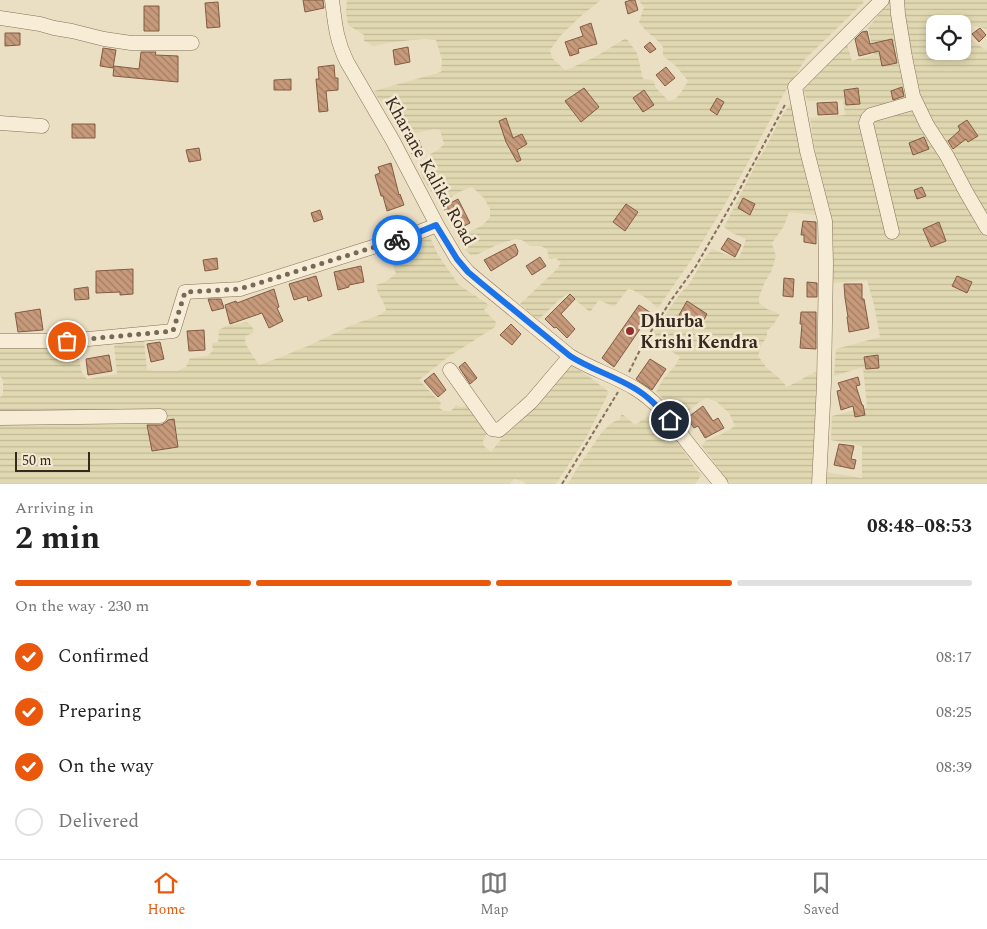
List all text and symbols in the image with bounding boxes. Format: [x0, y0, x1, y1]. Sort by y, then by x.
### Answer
map controls [926, 15, 971, 60]
button: locate [926, 15, 971, 60]
street label: Kharane Kalika Road [378, 91, 482, 251]
courier [372, 215, 422, 265]
icon: bike [383, 226, 411, 254]
place label: Dhurba Krishi Kendra [640, 308, 759, 356]
pin [46, 320, 88, 362]
marker: Dhurba Krishi Kendra [624, 325, 636, 337]
icon: bag [53, 327, 81, 355]
pin [649, 399, 691, 441]
icon: home [656, 406, 684, 434]
scale bar [15, 449, 90, 472]
text: 50 m [22, 450, 52, 471]
text: Arriving in [15, 496, 94, 520]
text: 08:48–08:53 [867, 512, 972, 541]
text: 2 min [15, 514, 100, 563]
text: On the way · 230 m [15, 594, 149, 618]
text: Confirmed [58, 642, 149, 671]
icon: check [15, 643, 43, 671]
text: 08:17 [936, 645, 972, 669]
text: Preparing [58, 697, 142, 726]
icon: check [15, 698, 43, 726]
text: 08:25 [936, 700, 972, 724]
text: On the way [58, 752, 154, 781]
icon: check [15, 753, 43, 781]
text: 08:39 [936, 755, 972, 779]
text: Delivered [58, 807, 139, 836]
tab: Home [148, 869, 185, 920]
tab: Map [480, 869, 509, 920]
tab: Saved [804, 869, 839, 920]

